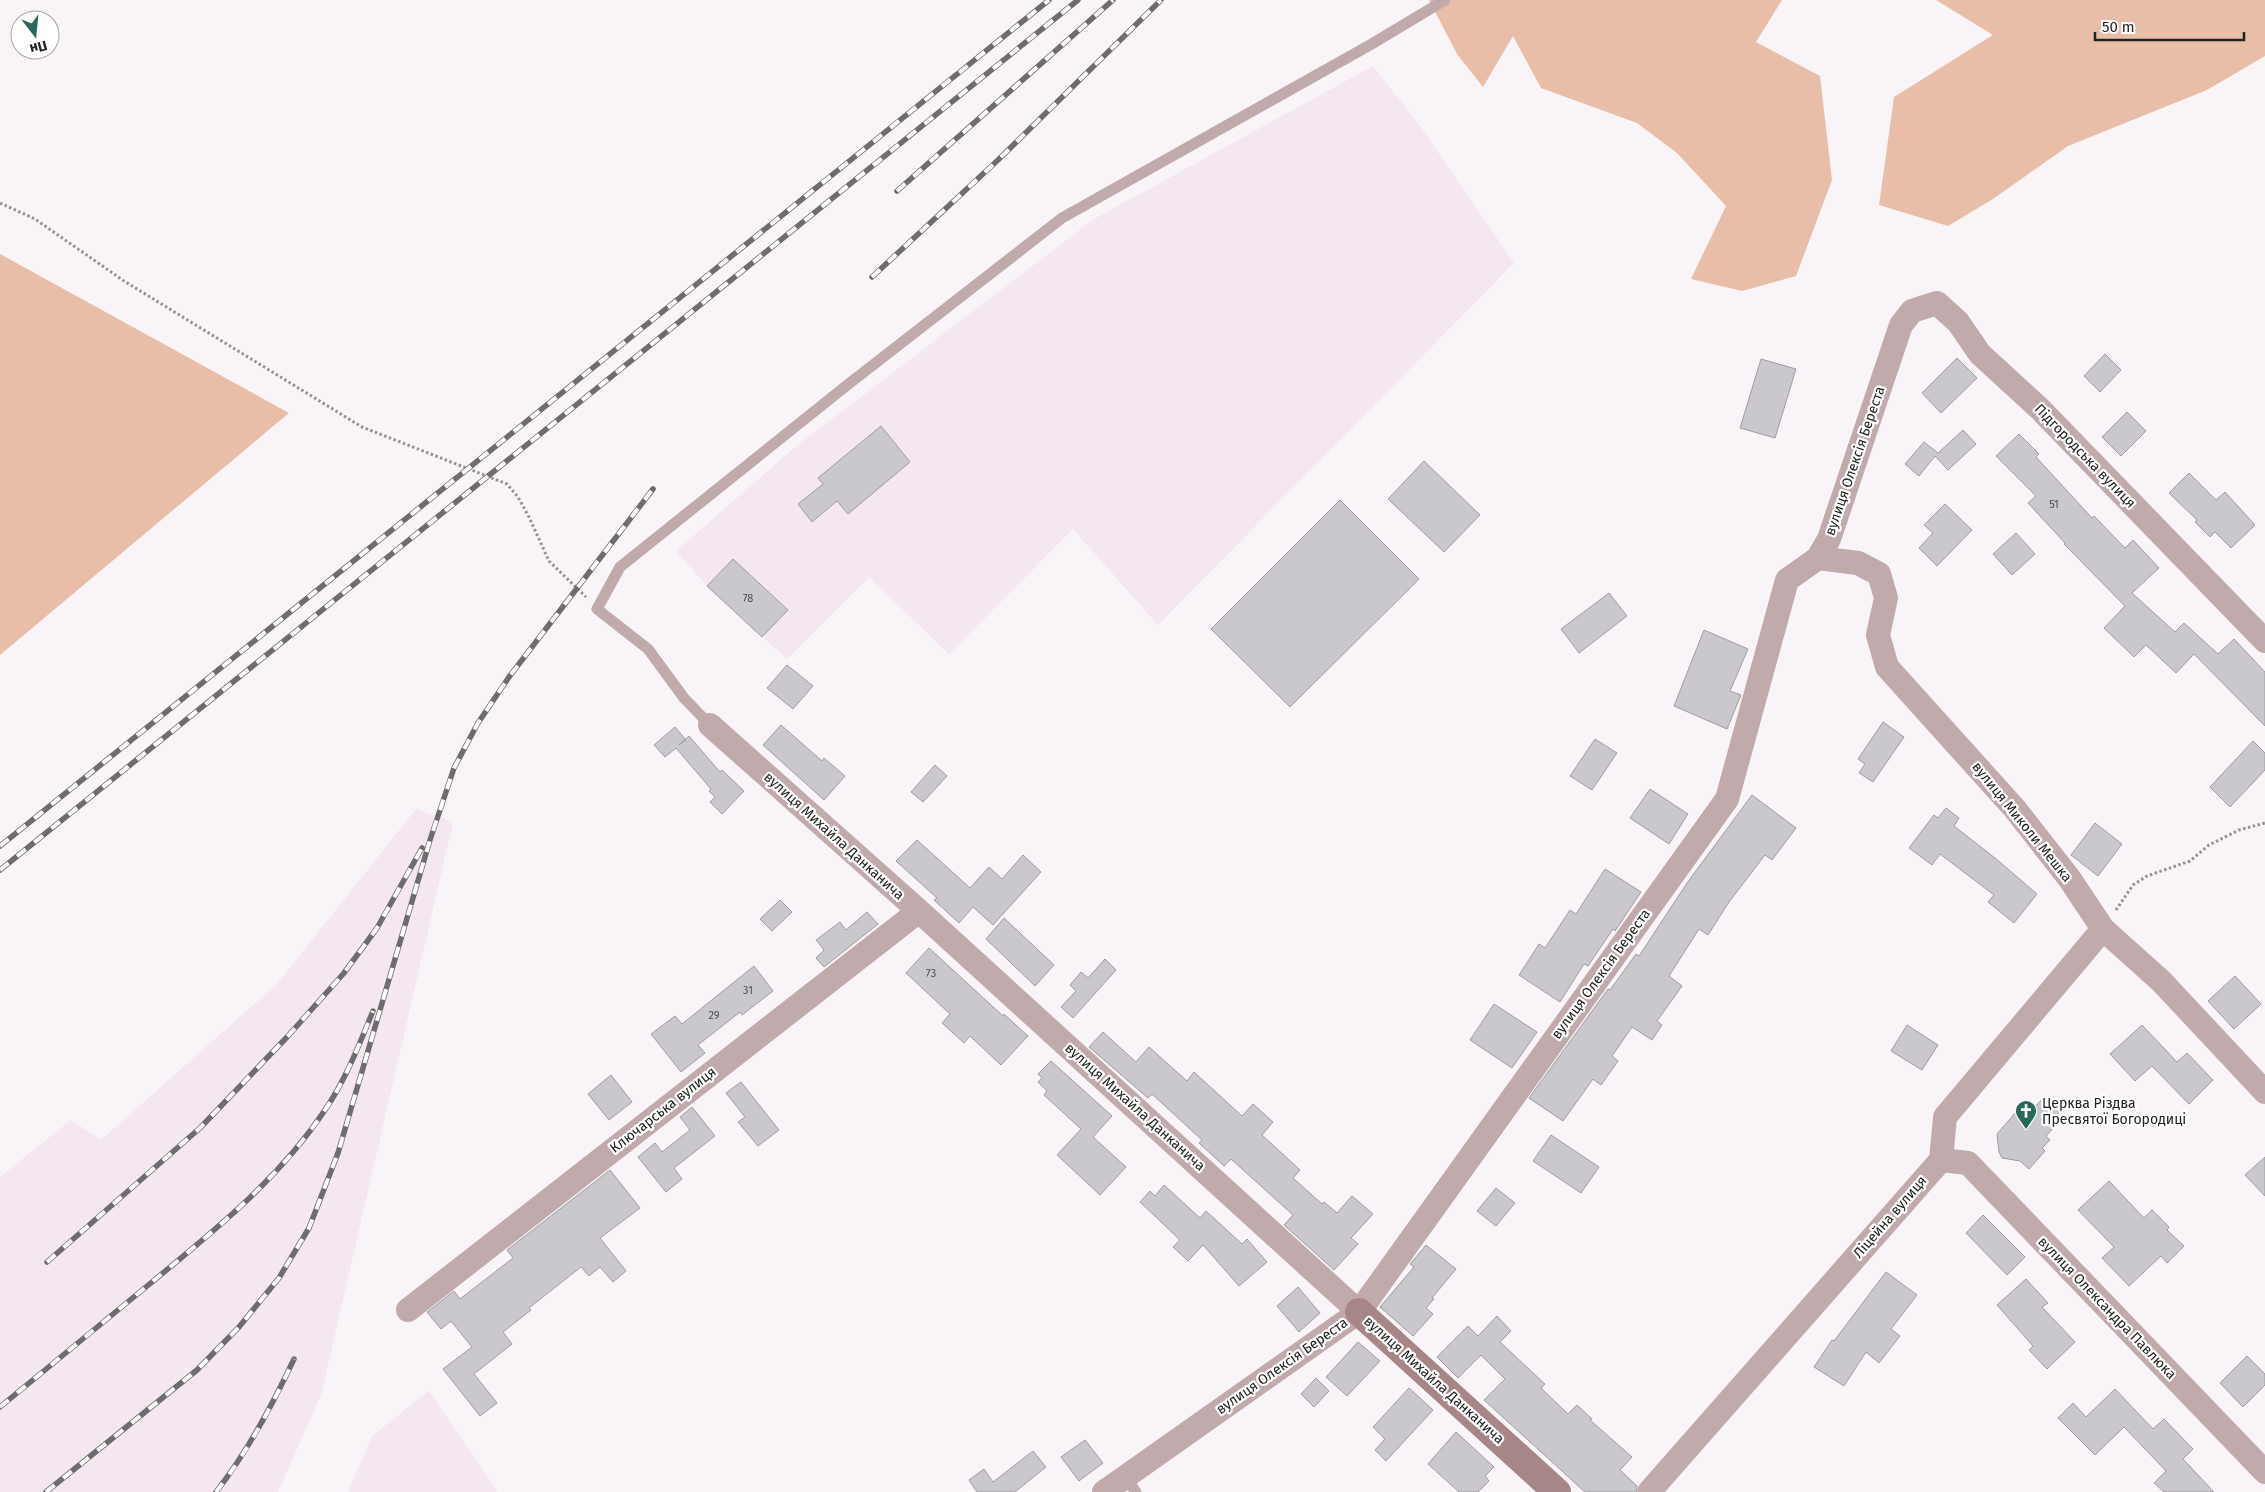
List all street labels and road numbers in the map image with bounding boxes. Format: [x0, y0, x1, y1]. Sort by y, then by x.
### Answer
street label: вулиця Олексія Береста [1821, 384, 1889, 538]
street label: Підгородська вулиця [2031, 400, 2139, 512]
street label: вулиця Миколи Мешка [1968, 759, 2076, 885]
street label: вулиця Михайла Данканича [760, 768, 908, 904]
street label: вулиця Олексія Береста [1548, 906, 1654, 1042]
street label: вулиця Михайла Данканича [1061, 1039, 1209, 1175]
street label: Ключарська вулиця [607, 1063, 719, 1157]
street label: Ліцейна вулиця [1850, 1172, 1930, 1262]
street label: вулиця Олександра Павлюка [2034, 1233, 2180, 1383]
street label: вулиця Михайла Данканича [1360, 1312, 1508, 1448]
street label: вулиця Олексія Береста [1213, 1314, 1351, 1418]

